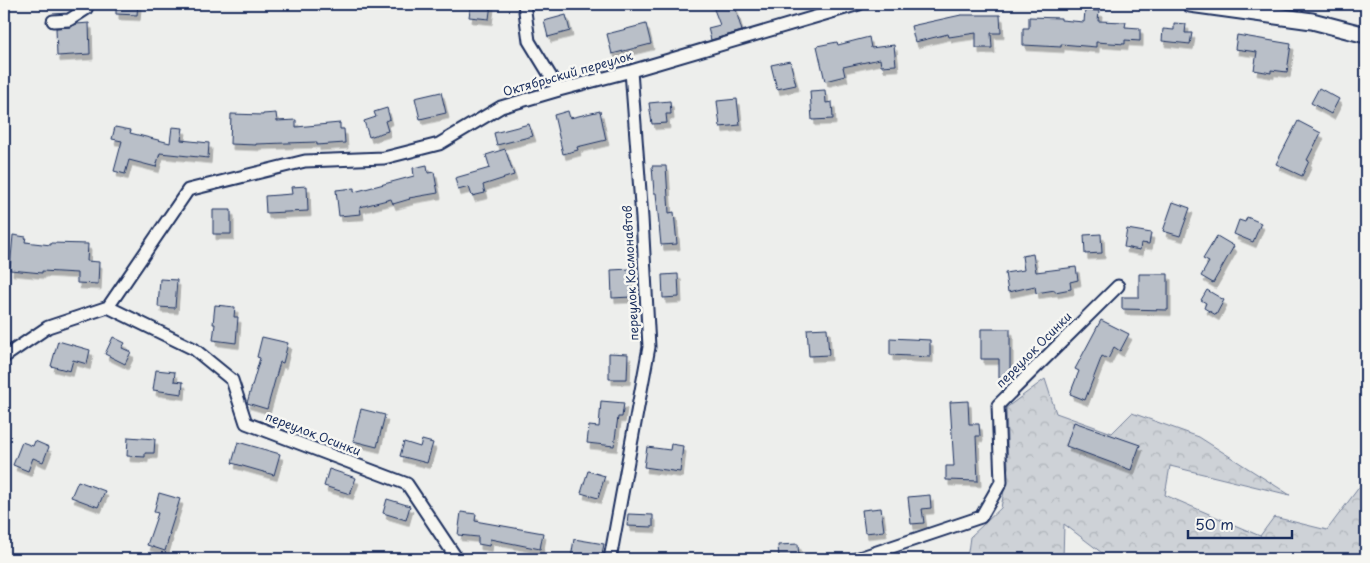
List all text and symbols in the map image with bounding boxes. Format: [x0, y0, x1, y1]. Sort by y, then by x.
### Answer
street label: Октябрьский переулок [501, 46, 636, 100]
street label: переулок Космонавтов [617, 205, 643, 341]
street label: переулок Осинки [991, 307, 1075, 391]
street label: переулок Осинки [263, 407, 364, 459]
scale bar [1188, 508, 1291, 540]
text: 50 m [1195, 512, 1234, 535]

